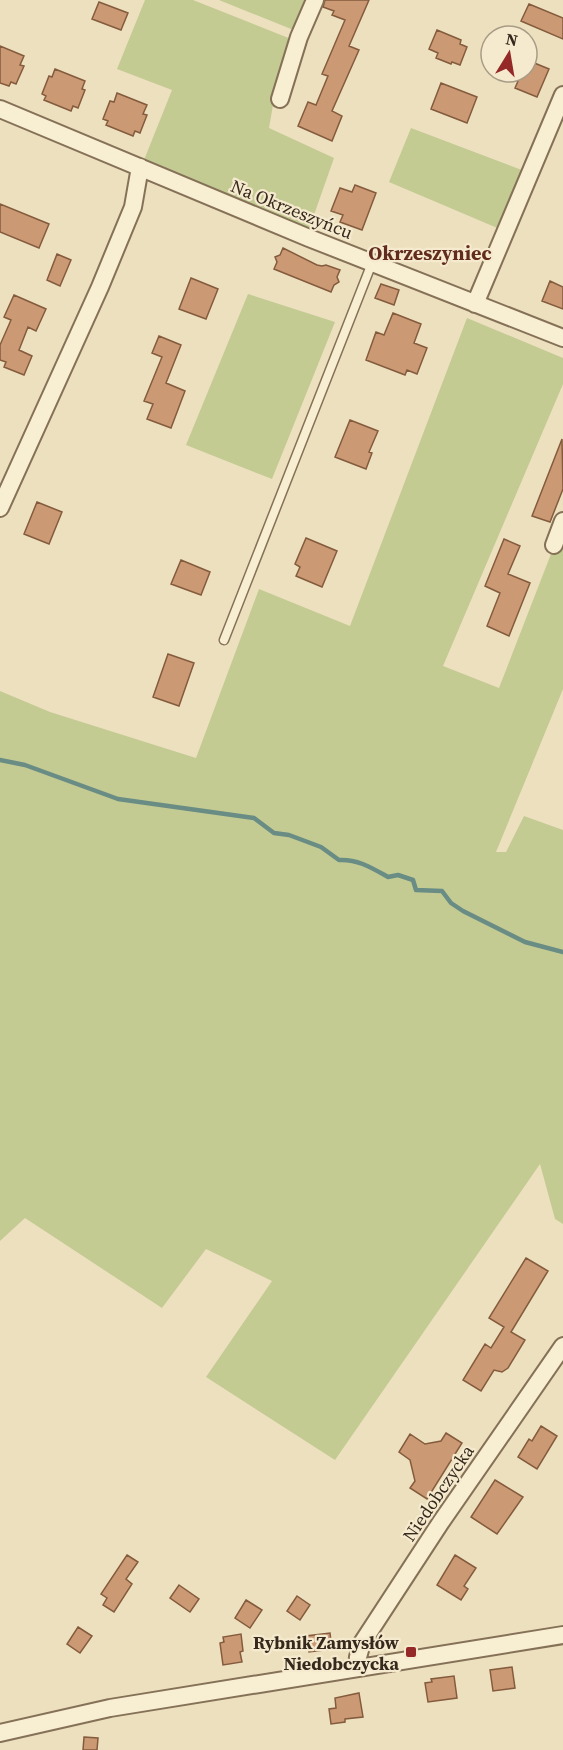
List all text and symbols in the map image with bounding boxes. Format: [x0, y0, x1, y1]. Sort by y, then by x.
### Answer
north arrow [479, 24, 539, 84]
text: N [504, 27, 520, 51]
street label: Na Okrzeszyńcu [227, 173, 357, 245]
district label: Okrzeszyniec [368, 239, 492, 267]
street label: Niedobczycka [396, 1439, 480, 1546]
place label: Rybnik Zamysłów Niedobczycka [253, 1630, 400, 1676]
marker: Rybnik Zamysłów Niedobczycka [404, 1645, 418, 1659]

